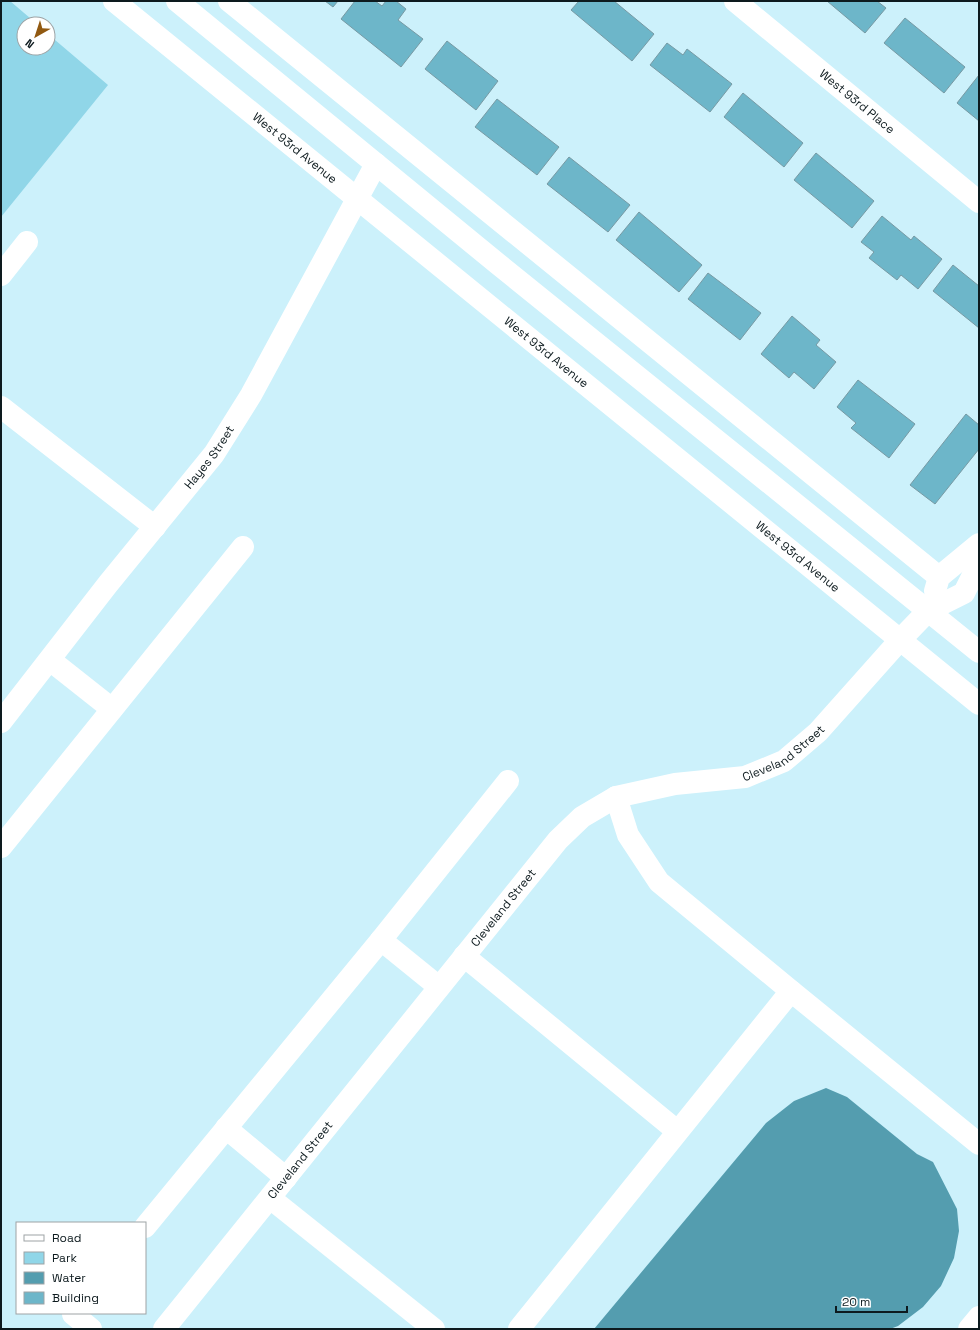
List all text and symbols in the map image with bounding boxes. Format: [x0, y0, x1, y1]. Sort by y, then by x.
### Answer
north arrow [16, 16, 56, 56]
text: N [22, 36, 37, 52]
street label: West 93rd Place [816, 66, 898, 137]
street label: West 93rd Avenue [249, 109, 340, 187]
street label: West 93rd Avenue [501, 313, 592, 391]
street label: Hayes Street [181, 422, 238, 492]
street label: West 93rd Avenue [752, 518, 843, 596]
street label: Cleveland Street [740, 722, 828, 785]
street label: Cleveland Street [467, 865, 540, 950]
street label: Cleveland Street [264, 1118, 336, 1202]
legend [16, 1222, 146, 1314]
text: Road [52, 1230, 81, 1246]
text: Park [52, 1250, 77, 1266]
text: Water [52, 1270, 86, 1286]
scale bar [836, 1288, 907, 1314]
text: Building [52, 1290, 99, 1306]
text: 20 m [842, 1294, 870, 1310]

